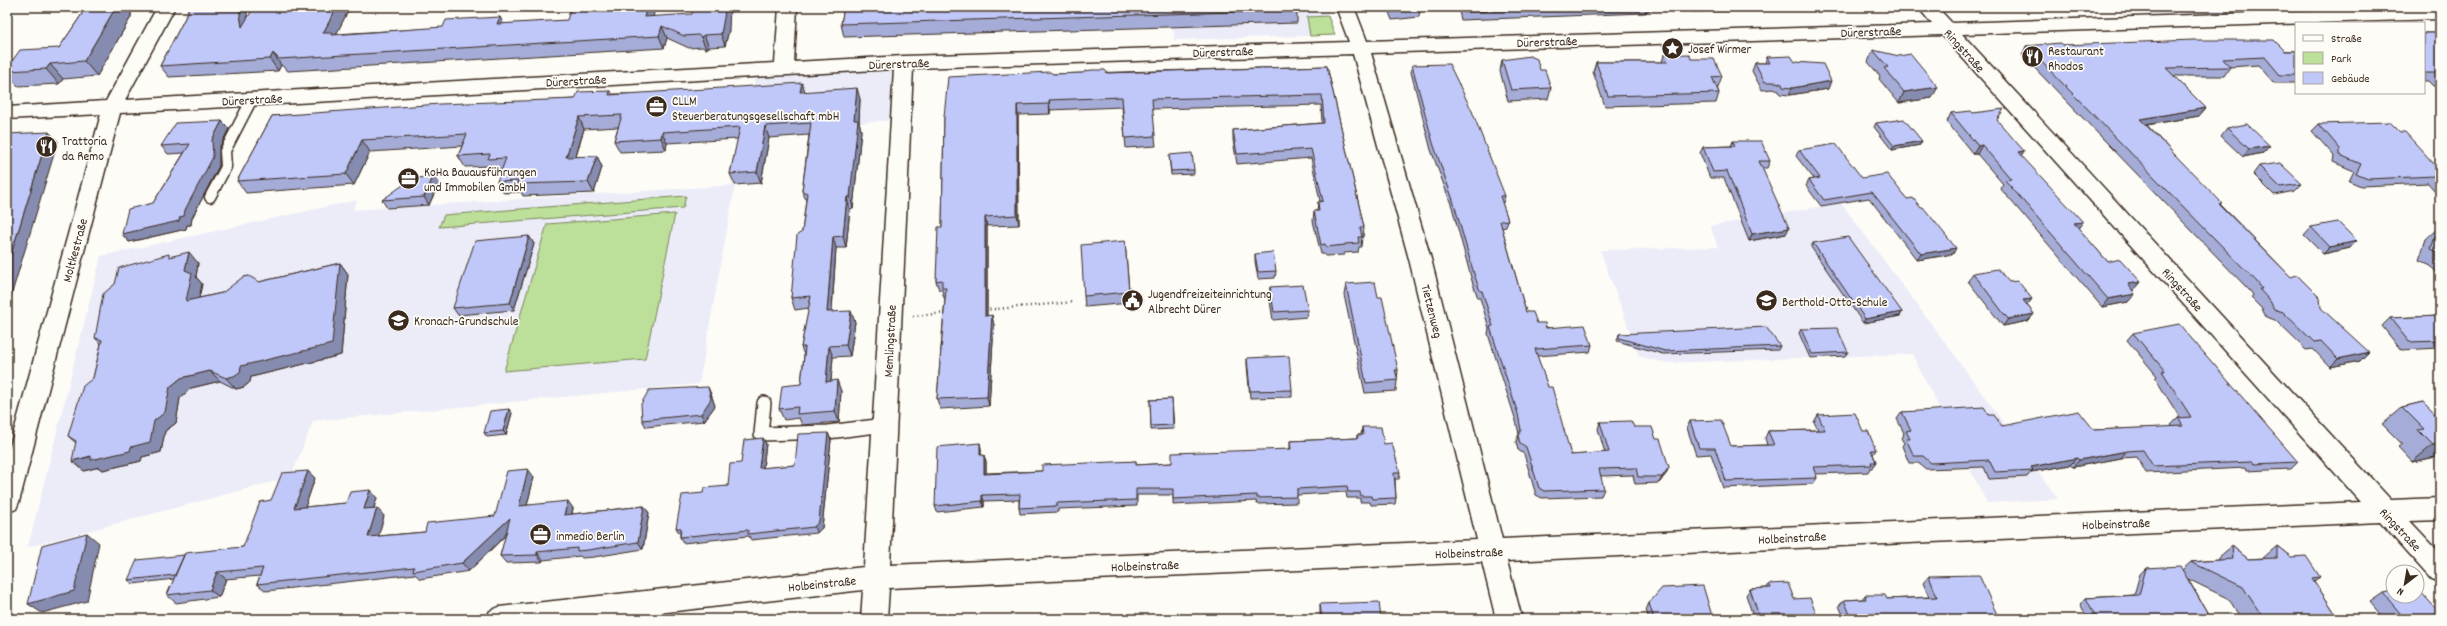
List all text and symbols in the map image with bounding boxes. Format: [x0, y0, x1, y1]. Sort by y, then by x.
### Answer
legend [2295, 22, 2425, 94]
street label: Dürerstraße [1840, 23, 1902, 44]
street label: Ringstraße [1938, 25, 1988, 78]
text: Straße [2331, 31, 2362, 48]
street label: Dürerstraße [1516, 33, 1578, 54]
place icon: Josef Wirmer [1660, 35, 1686, 61]
place label: Josef Wirmer [1688, 41, 1752, 60]
street label: Dürerstraße [1192, 43, 1254, 64]
place label: Restaurant Rhodos [2048, 43, 2104, 77]
restaurant icon: Restaurant Rhodos [2020, 44, 2046, 70]
text: Park [2331, 51, 2352, 68]
street label: Dürerstraße [868, 55, 930, 76]
street label: Dürerstraße [545, 71, 607, 94]
text: Gebäude [2331, 71, 2370, 88]
street label: Dürerstraße [221, 90, 283, 113]
place label: CLLM Steuerberatungsgesellschaft mbH [672, 93, 839, 127]
office icon: CLLM Steuerberatungsgesellschaft mbH [644, 94, 670, 120]
place label: Trattoria da Remo [62, 133, 108, 167]
restaurant icon: Trattoria da Remo [34, 134, 60, 160]
place label: KoHa Bauausführungen und Immobilen GmbH [424, 164, 537, 198]
office icon: KoHa Bauausführungen und Immobilen GmbH [395, 165, 421, 191]
street label: Moltkestraße [59, 216, 94, 285]
street label: Ringstraße [2156, 264, 2206, 317]
street label: Tietzenweg [1415, 283, 1446, 341]
place label: Jugendfreizeiteinrichtung Albrecht Dürer [1148, 286, 1272, 320]
public building icon: Jugendfreizeiteinrichtung Albrecht Dürer [1120, 287, 1146, 313]
school or university icon: Berthold-Otto-Schule [1754, 288, 1780, 314]
place label: Berthold-Otto-Schule [1782, 294, 1888, 313]
street label: Memlingstraße [880, 304, 903, 378]
school or university icon: Kronach-Grundschule [385, 307, 411, 333]
place label: Kronach-Grundschule [414, 313, 519, 332]
street label: Ringstraße [2374, 505, 2425, 557]
street label: Holbeinstraße [2082, 515, 2151, 536]
office icon: inmedio Berlin [528, 522, 554, 548]
place label: inmedio Berlin [556, 528, 624, 547]
street label: Holbeinstraße [1758, 528, 1827, 551]
street label: Holbeinstraße [1435, 544, 1504, 565]
street label: Holbeinstraße [1111, 557, 1180, 578]
north arrow [2385, 564, 2425, 604]
street label: Holbeinstraße [787, 572, 858, 599]
text: N [2394, 582, 2407, 599]

